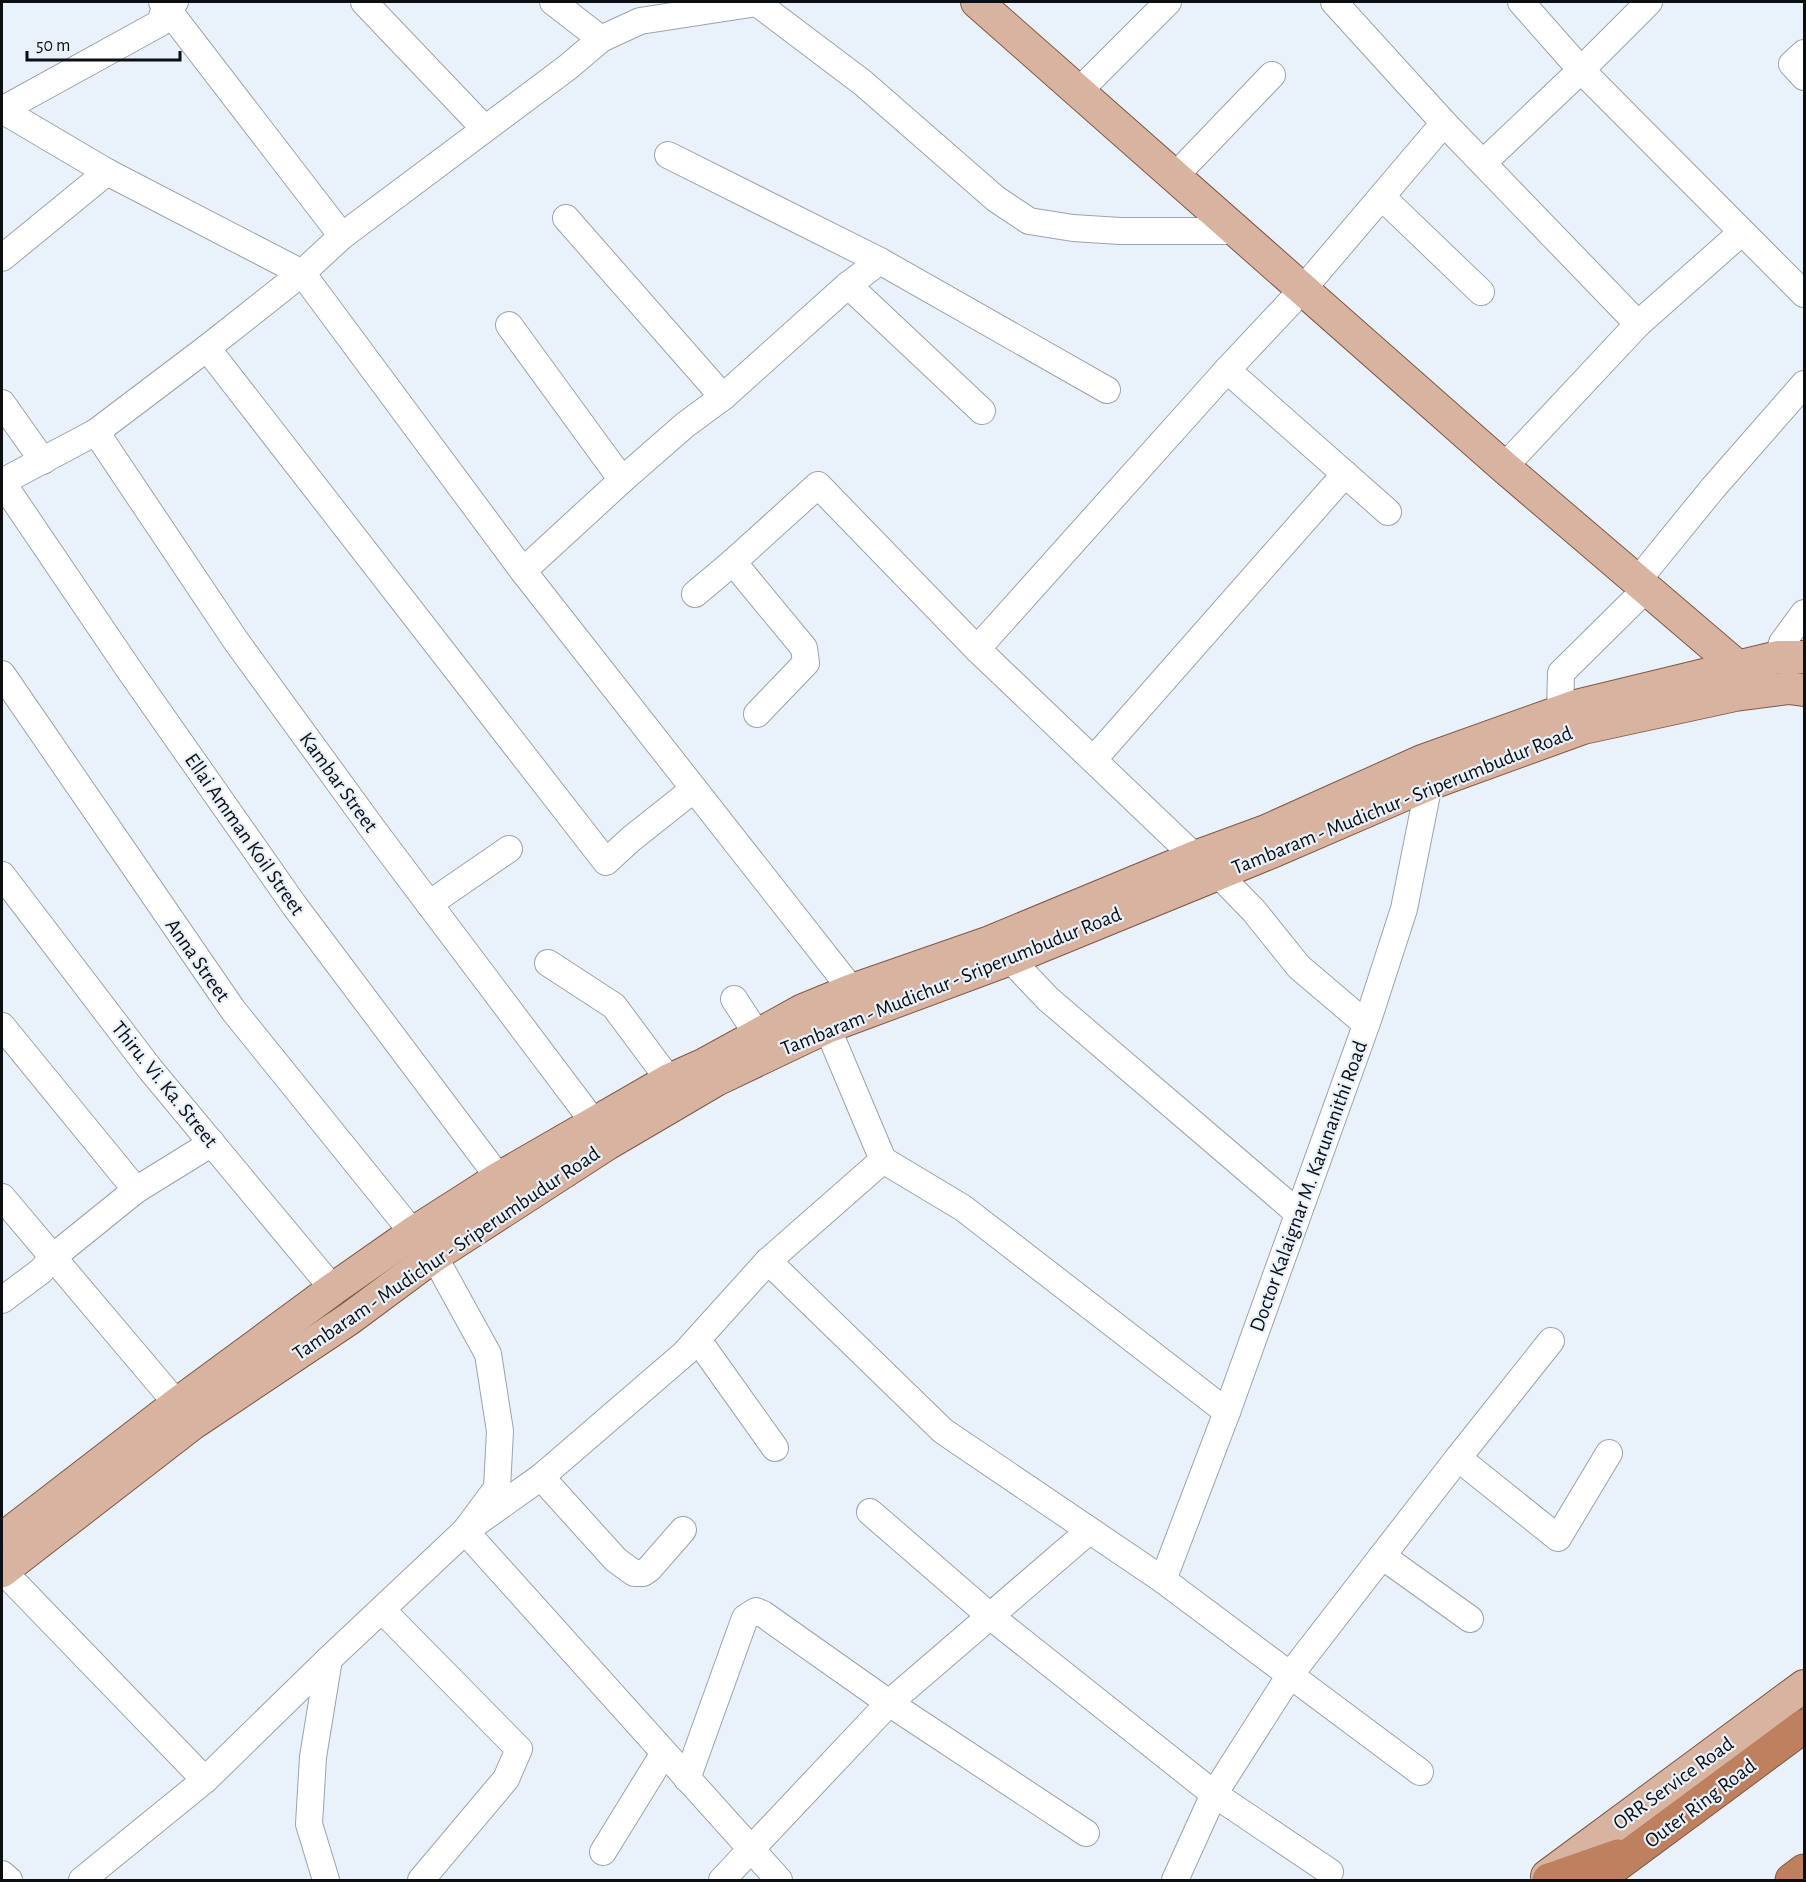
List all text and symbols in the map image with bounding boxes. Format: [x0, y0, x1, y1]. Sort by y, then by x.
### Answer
scale bar [27, 24, 180, 62]
text: 50 m [36, 37, 70, 55]
street label: Tambaram - Mudichur - Sriperumbudur Road [1229, 722, 1575, 879]
street label: Kambar Street [296, 729, 382, 836]
street label: Ellai Amman Koil Street [181, 749, 309, 919]
street label: Tambaram - Mudichur - Sriperumbudur Road [778, 903, 1124, 1060]
street label: Anna Street [161, 915, 234, 1006]
street label: Thiru. Vi. Ka. Street [107, 1017, 222, 1152]
street label: Doctor Kalaignar M. Karunanithi Road [1246, 1038, 1371, 1334]
street label: Tambaram - Mudichur - Sriperumbudur Road [289, 1143, 604, 1364]
street label: ORR Service Road [1609, 1733, 1738, 1834]
street label: Outer Ring Road [1641, 1755, 1760, 1852]

